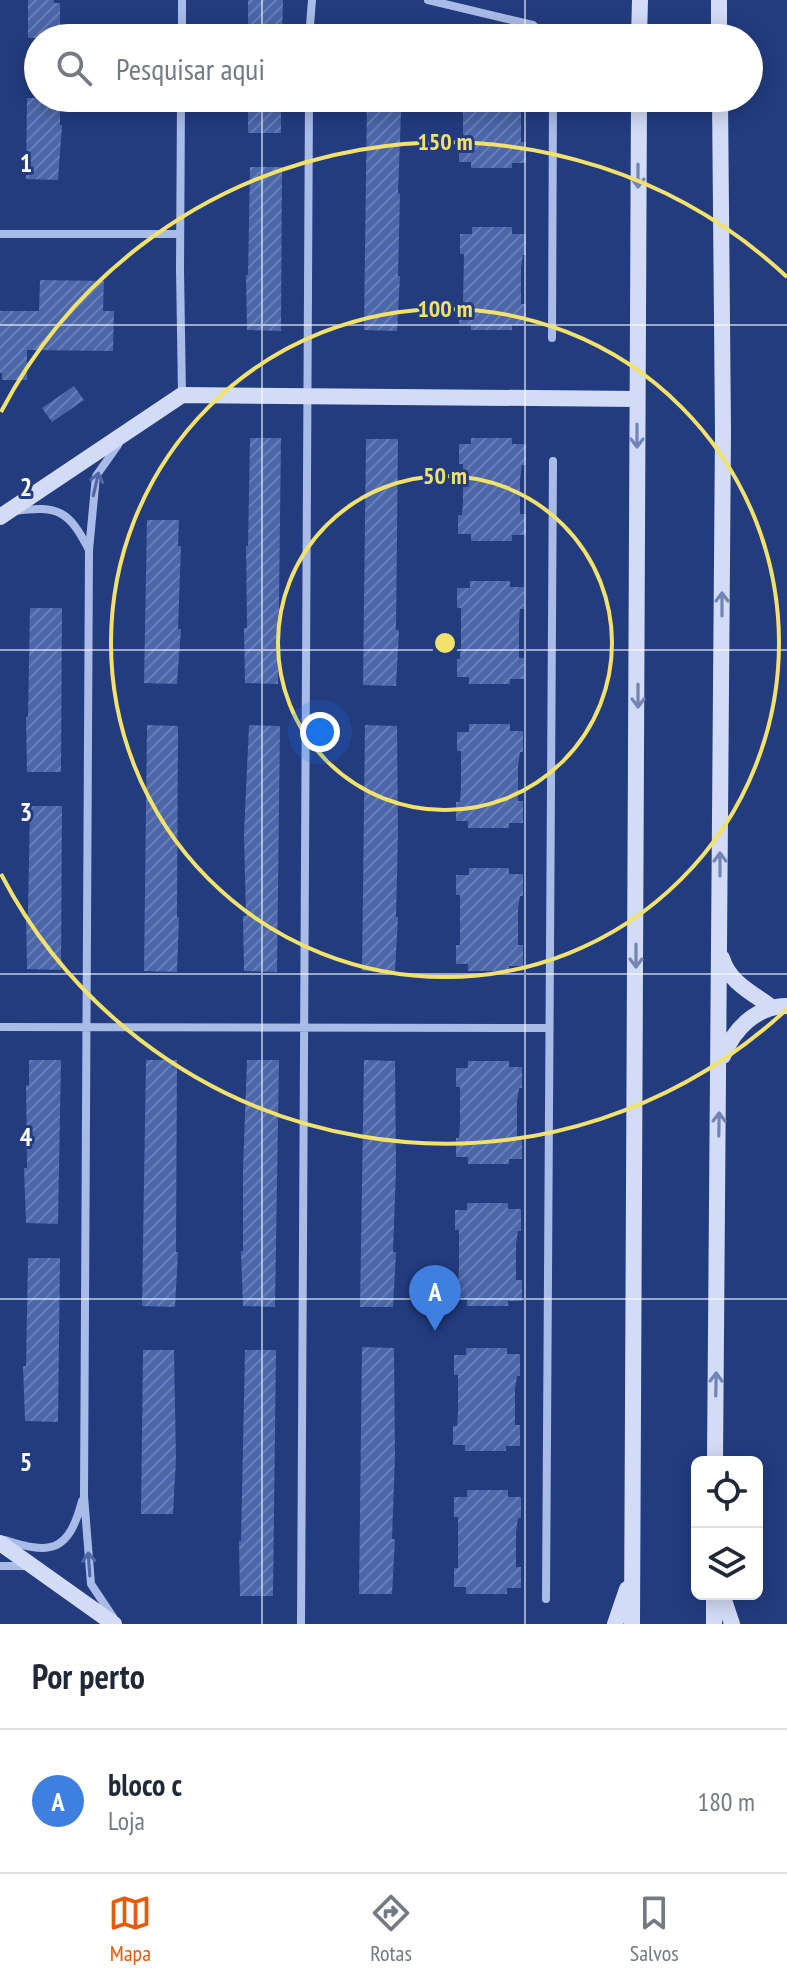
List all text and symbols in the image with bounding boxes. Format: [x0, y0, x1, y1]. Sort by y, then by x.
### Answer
search box [24, 24, 763, 112]
icon: search [52, 46, 96, 90]
text: Pesquisar aqui [116, 49, 265, 88]
text: 150 m [417, 126, 473, 157]
text: 1 [20, 146, 32, 179]
one-way arrow [631, 162, 646, 189]
text: 100 m [417, 293, 473, 324]
one-way arrow [629, 422, 645, 449]
text: 50 m [423, 460, 467, 491]
text: 2 [20, 470, 32, 503]
one-way arrow [89, 472, 104, 498]
one-way arrow [714, 591, 730, 618]
centre of rings [431, 629, 459, 657]
one-way arrow [630, 682, 645, 709]
your location [300, 712, 340, 752]
text: 3 [20, 795, 32, 828]
one-way arrow [712, 851, 728, 878]
one-way arrow [628, 942, 644, 969]
one-way arrow [711, 1111, 727, 1138]
text: 4 [20, 1120, 33, 1153]
pin: A [409, 1265, 461, 1331]
one-way arrow [708, 1371, 724, 1398]
text: 5 [20, 1445, 32, 1478]
map controls [691, 1456, 763, 1600]
button: locate [691, 1456, 763, 1528]
button: layers [691, 1528, 763, 1600]
one-way arrow [81, 1551, 96, 1578]
text: Por perto [32, 1654, 145, 1698]
text: bloco c [108, 1765, 182, 1804]
text: A [51, 1785, 65, 1818]
text: 180 m [697, 1785, 755, 1818]
text: Loja [108, 1804, 145, 1837]
tab: Mapa [108, 1891, 152, 1967]
tab: Rotas [369, 1891, 413, 1967]
tab: Salvos [630, 1891, 679, 1967]

